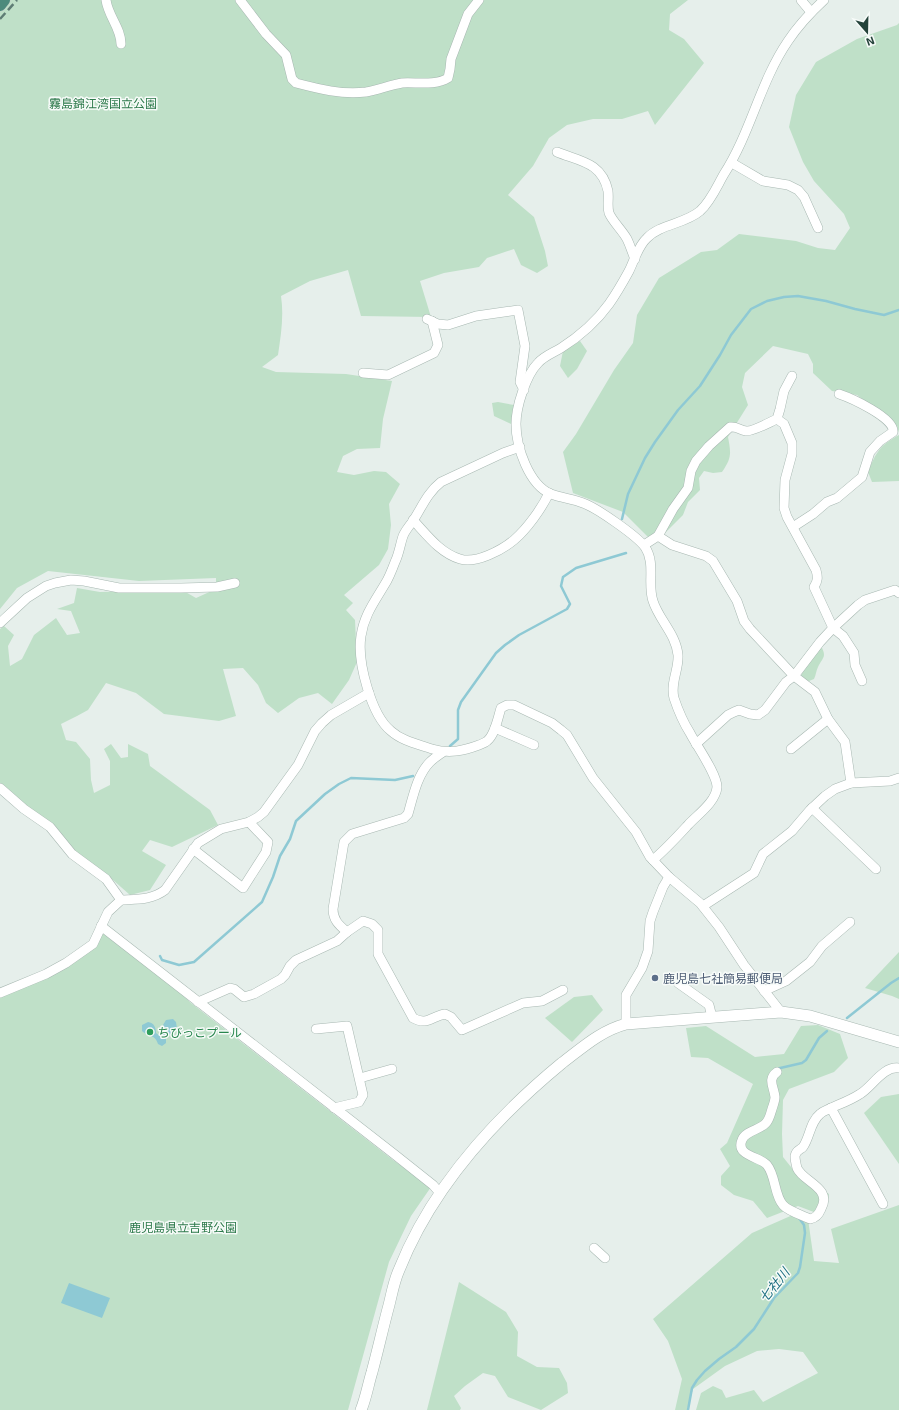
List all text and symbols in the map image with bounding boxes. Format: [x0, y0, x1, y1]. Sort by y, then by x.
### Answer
north arrow [847, 12, 887, 52]
text: N [865, 34, 877, 49]
park label: 霧島錦江湾国立公園 [49, 96, 157, 110]
place label: 鹿児島七社簡易郵便局 [663, 971, 783, 985]
marker: 鹿児島七社簡易郵便局 [650, 973, 660, 983]
place label: ちびっこプール [158, 1025, 242, 1039]
marker: ちびっこプール [145, 1027, 155, 1037]
park label: 鹿児島県立吉野公園 [129, 1220, 237, 1234]
water label: 七社川 [756, 1263, 794, 1305]

